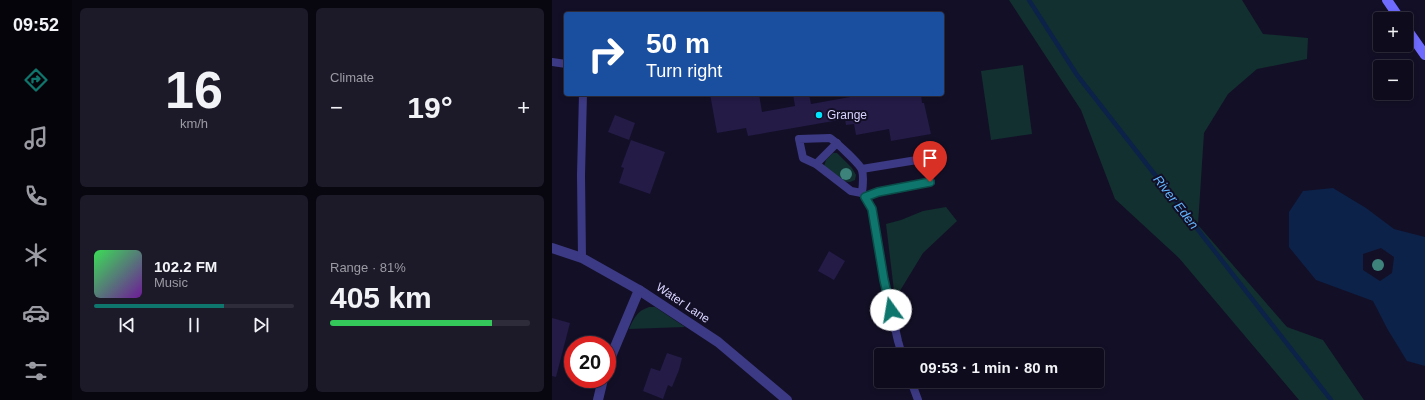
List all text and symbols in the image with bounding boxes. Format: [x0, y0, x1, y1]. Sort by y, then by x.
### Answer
map controls [1373, 12, 1413, 100]
button: + [1373, 12, 1413, 52]
text: 09:52 [13, 15, 59, 35]
icon: right [580, 28, 632, 80]
text: 50 m [646, 28, 710, 59]
button: − [1373, 60, 1413, 100]
text: 16 [165, 61, 223, 119]
text: Turn right [646, 61, 722, 81]
icon: directions [22, 66, 50, 94]
text: Climate [330, 70, 374, 85]
text: 19° [407, 91, 453, 124]
text: − [330, 95, 343, 120]
text: + [517, 95, 530, 120]
place label: Grange [827, 108, 867, 122]
marker: Grange [814, 110, 824, 120]
text: km/h [180, 116, 208, 131]
icon: music [22, 124, 50, 152]
pin [913, 141, 947, 182]
icon: arrive [919, 147, 941, 169]
water label: River Eden [1150, 172, 1202, 232]
icon: phone [22, 182, 50, 210]
icon: climate [22, 241, 50, 269]
text: 102.2 FM [154, 258, 217, 275]
text: Range · 81% [330, 260, 406, 275]
text: Music [154, 275, 188, 290]
street label: Water Lane [654, 280, 713, 326]
text: 405 km [330, 281, 432, 314]
position arrow [870, 289, 912, 331]
icon: car [22, 299, 50, 327]
icon: previous [116, 314, 138, 336]
icon: pause [183, 314, 205, 336]
icon: next [250, 314, 272, 336]
speed limit sign: 20 [564, 336, 616, 388]
icon: filters [22, 357, 50, 385]
text: 09:53 · 1 min · 80 m [920, 359, 1058, 376]

